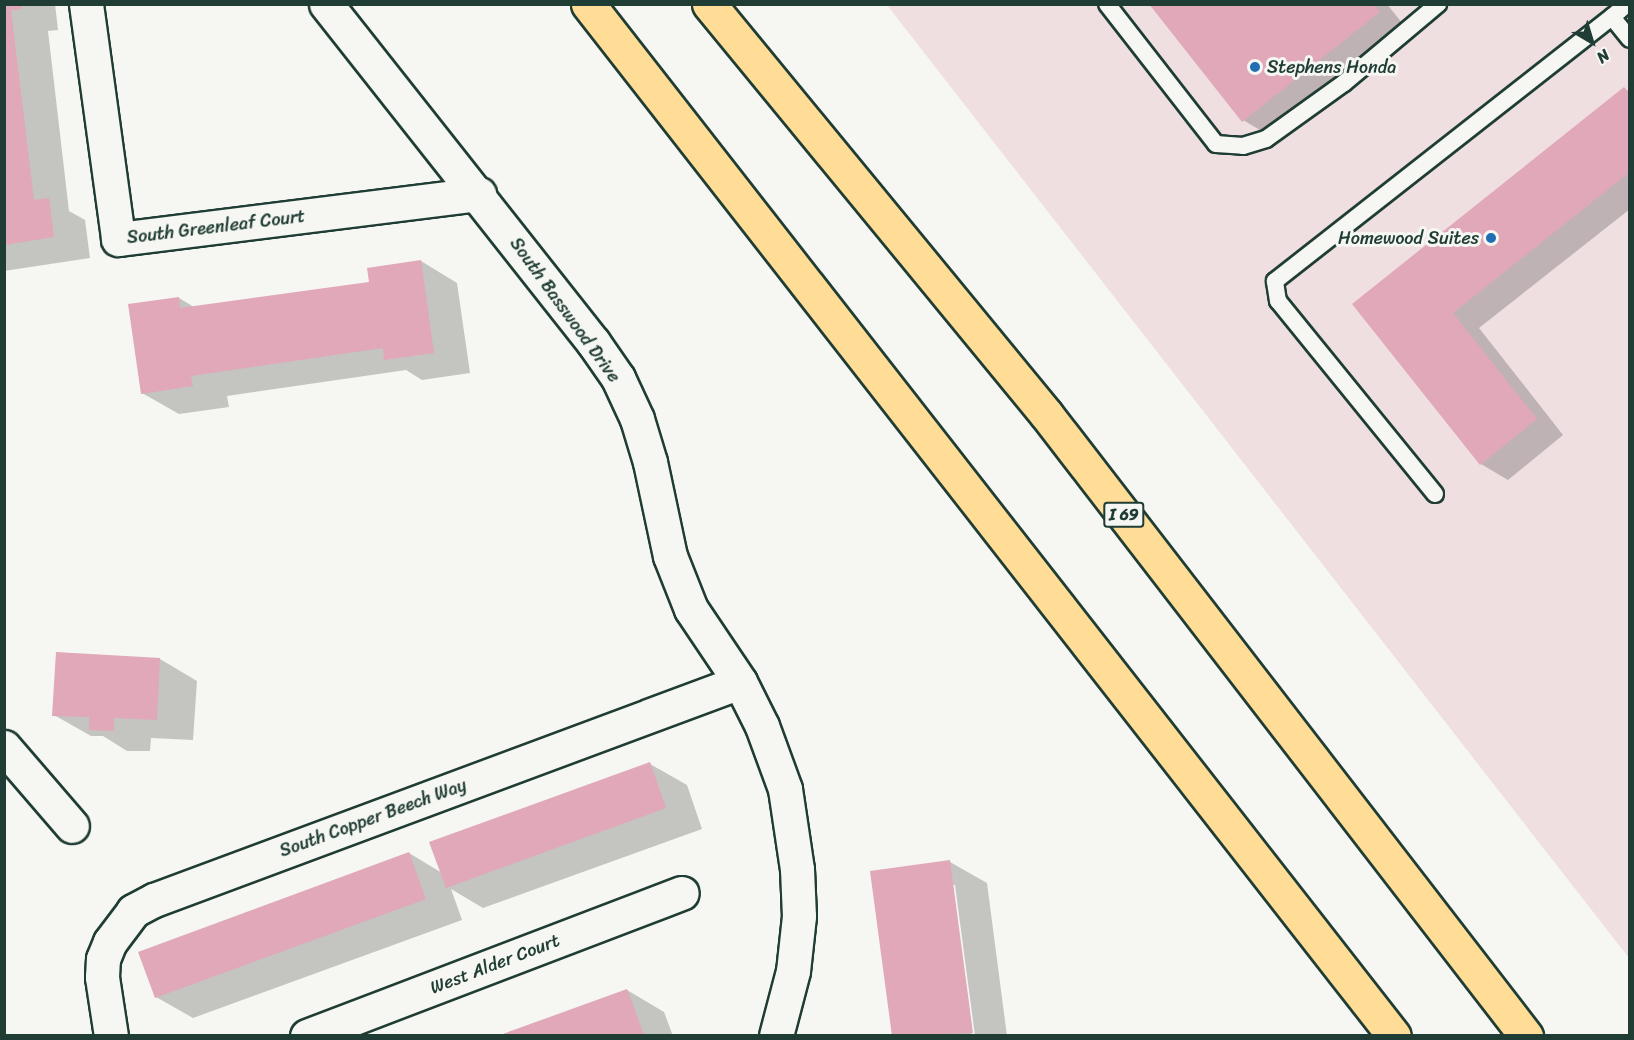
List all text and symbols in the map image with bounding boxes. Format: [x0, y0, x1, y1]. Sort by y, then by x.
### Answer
north arrow [1562, 12, 1622, 72]
text: N [1590, 42, 1617, 71]
place label: Stephens Honda [1267, 56, 1396, 78]
marker: Stephens Honda [1248, 60, 1262, 74]
street label: South Greenleaf Court [126, 205, 306, 249]
place label: Homewood Suites [1339, 227, 1479, 249]
marker: Homewood Suites [1484, 231, 1498, 245]
street label: South Basswood Drive [505, 233, 625, 387]
road number: I 69 [1103, 502, 1145, 528]
street label: South Copper Beech Way [276, 774, 470, 862]
street label: West Alder Court [427, 929, 563, 999]

